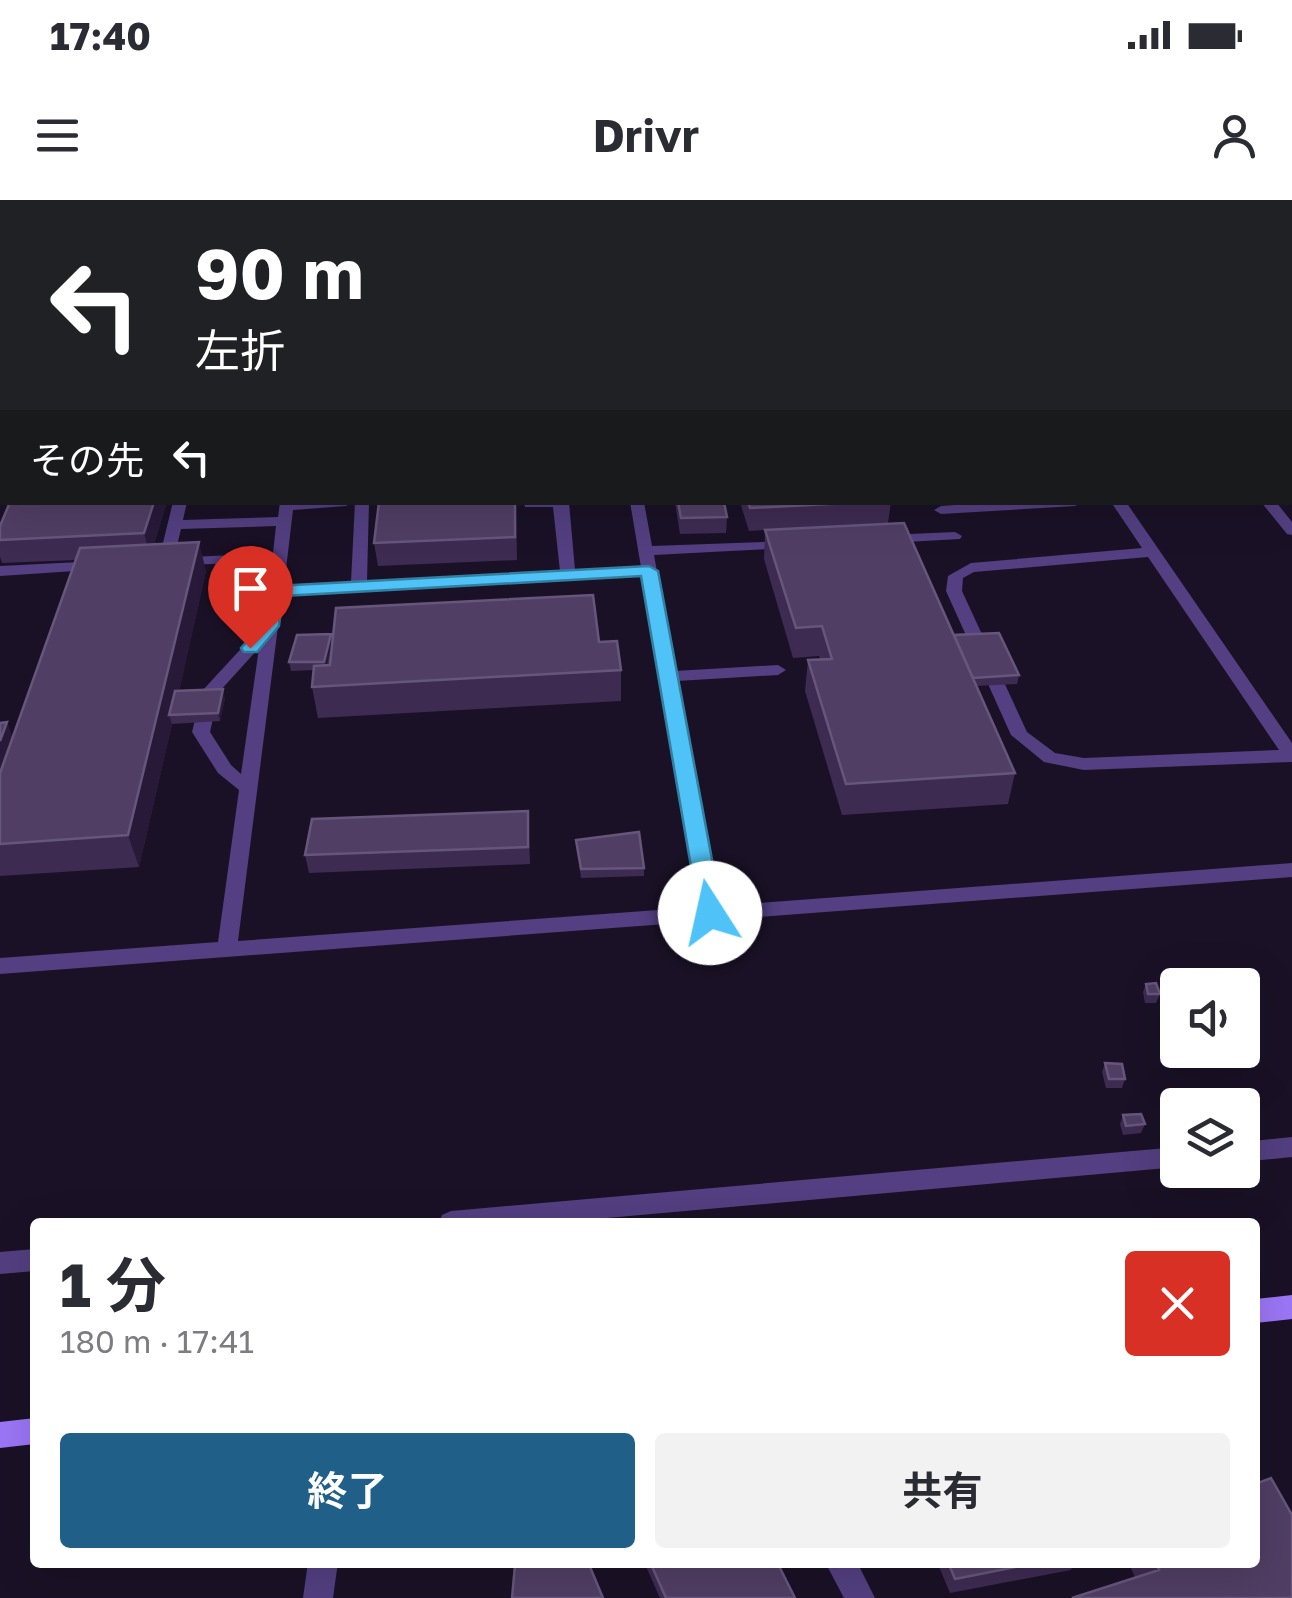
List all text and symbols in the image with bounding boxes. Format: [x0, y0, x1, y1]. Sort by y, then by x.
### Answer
text: 17:40 [50, 13, 151, 58]
icon: menu [30, 108, 85, 163]
text: Drivr [593, 108, 699, 162]
icon: person [1207, 108, 1262, 163]
text: 90 m [195, 230, 364, 314]
icon: left [30, 240, 160, 370]
text: 左折 [195, 323, 285, 377]
icon: left [164, 430, 219, 485]
text: その先 [30, 437, 144, 482]
pin [208, 546, 293, 649]
icon: arrive [223, 561, 278, 616]
position arrow [658, 861, 762, 965]
map controls [1160, 968, 1260, 1188]
button: sound [1160, 968, 1260, 1068]
button: layers [1160, 1088, 1260, 1188]
text: 1 分 [60, 1248, 166, 1320]
button: close [1125, 1251, 1230, 1356]
text: 180 m · 17:41 [60, 1322, 254, 1360]
button: 終了 [60, 1433, 635, 1548]
button: 共有 [655, 1433, 1230, 1548]

